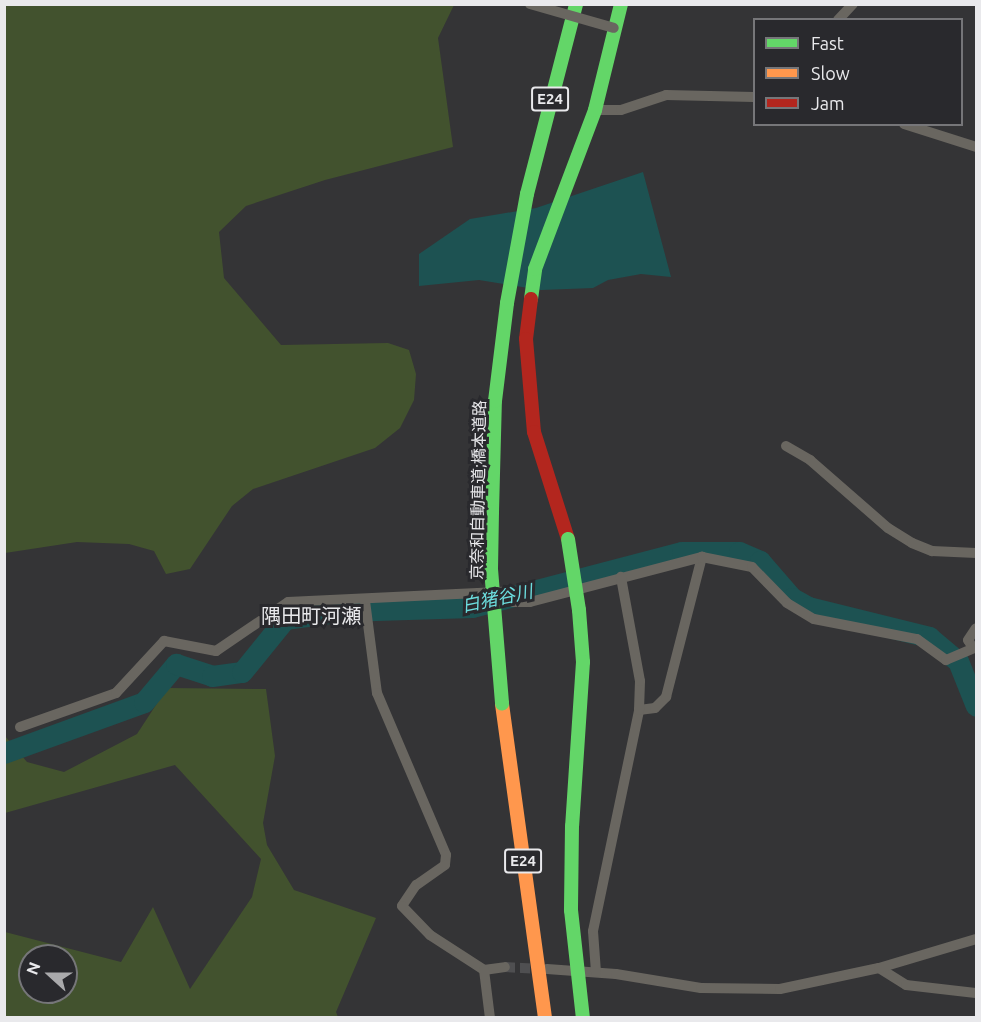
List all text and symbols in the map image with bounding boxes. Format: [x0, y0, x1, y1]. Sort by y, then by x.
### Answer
legend [753, 18, 963, 126]
text: Fast [811, 33, 844, 53]
text: Slow [811, 63, 850, 83]
road number: E24 [530, 87, 570, 111]
text: Jam [811, 93, 845, 113]
street label: 京奈和自動車道;橋本道路 [467, 400, 489, 580]
water label: 白猪谷川 [460, 580, 534, 616]
district label: 隅田町河瀬 [261, 603, 361, 627]
road number: E24 [504, 849, 542, 873]
north arrow [18, 944, 78, 1004]
text: N [23, 959, 44, 977]

